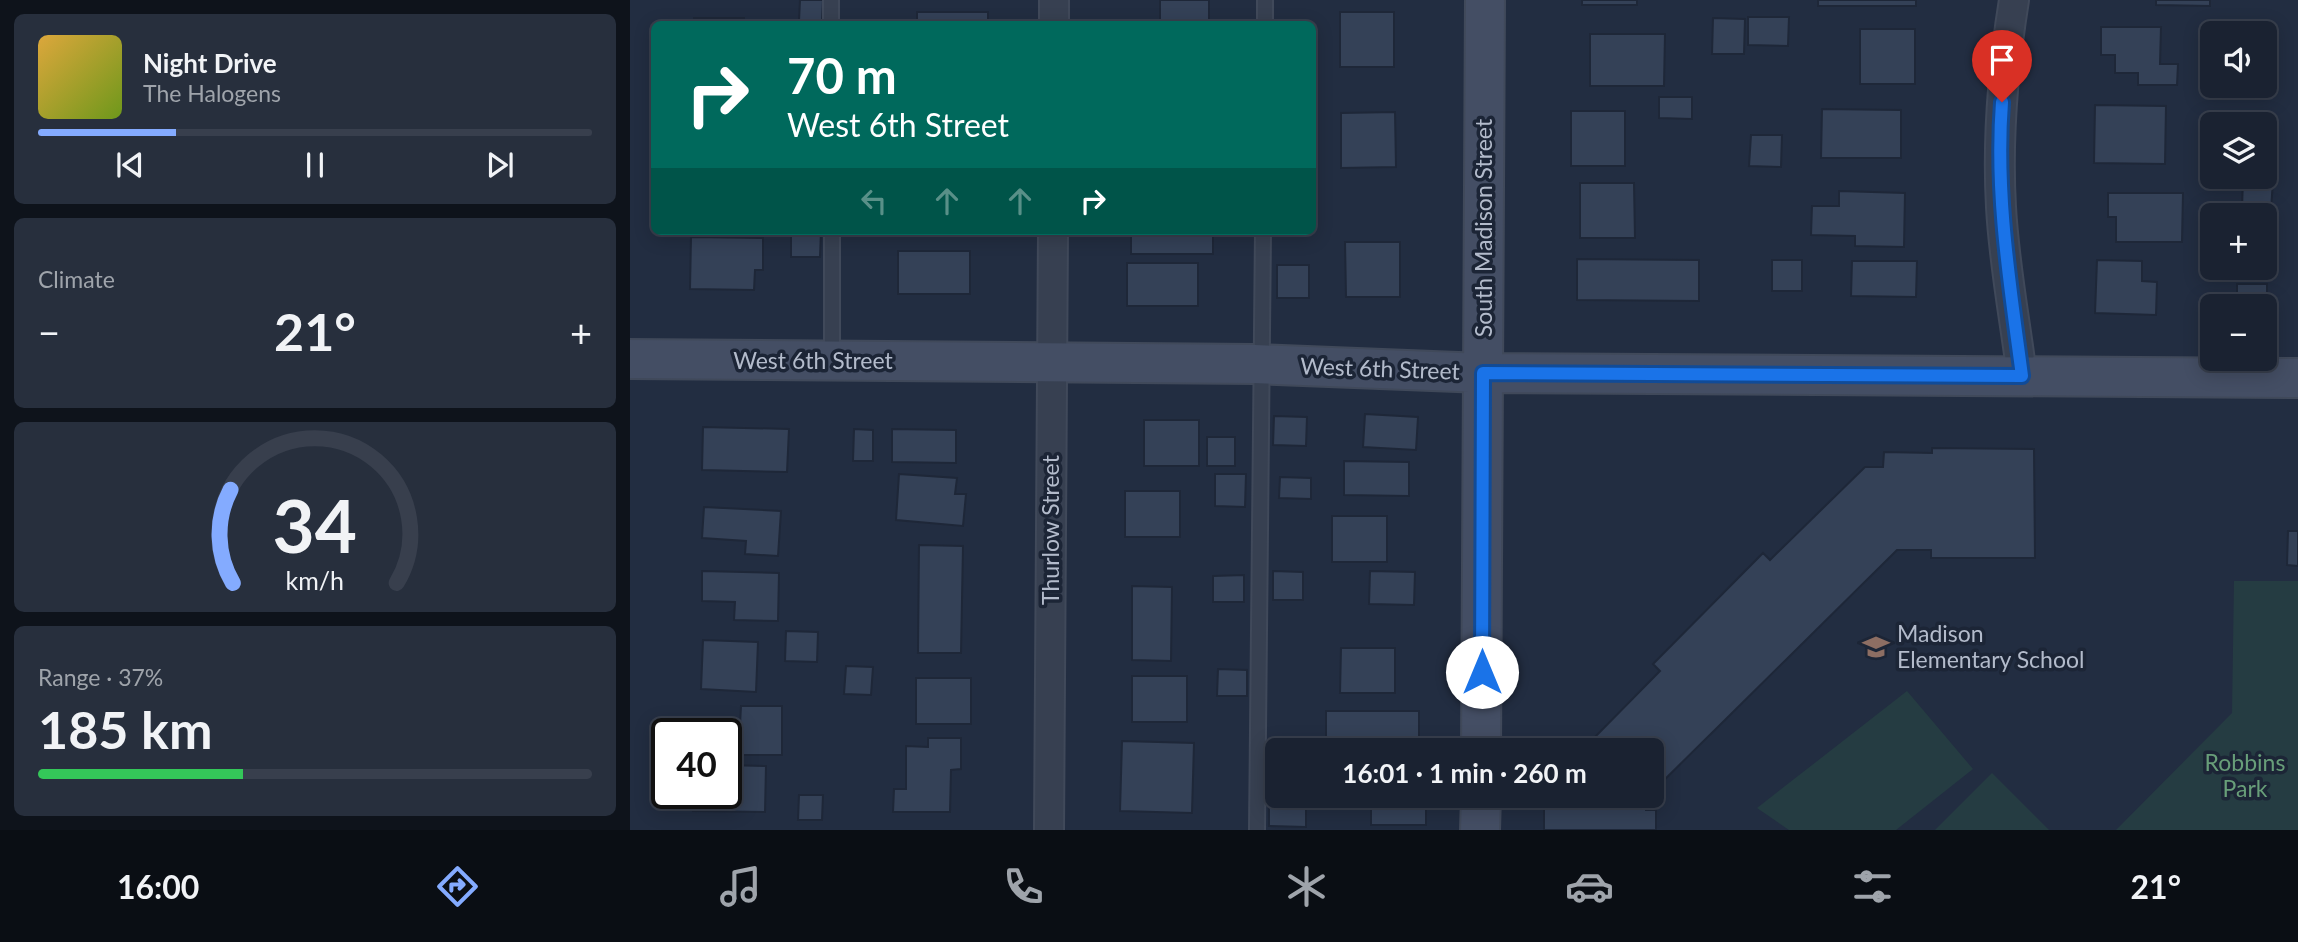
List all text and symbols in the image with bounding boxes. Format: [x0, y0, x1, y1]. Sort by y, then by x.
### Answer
map controls [2200, 21, 2277, 371]
button: sound [2200, 21, 2277, 98]
pin [1972, 30, 2032, 102]
icon: arrive [1983, 41, 2021, 79]
text: 70 m [787, 46, 897, 104]
text: Night Drive [143, 47, 277, 79]
icon: right [672, 49, 763, 140]
text: The Halogens [143, 79, 281, 107]
text: West 6th Street [787, 105, 1009, 144]
button: layers [2200, 112, 2277, 189]
street label: South Madison Street [1469, 118, 1497, 337]
icon: previous [111, 146, 149, 184]
icon: pause [296, 146, 334, 184]
icon: next [481, 146, 519, 184]
icon: left [855, 182, 893, 220]
icon: ahead [928, 182, 966, 220]
icon: ahead [1001, 182, 1039, 220]
icon: right [1074, 182, 1112, 220]
button: + [2200, 203, 2277, 280]
text: Climate [38, 265, 115, 293]
button: − [2200, 294, 2277, 371]
text: 21° [274, 300, 356, 362]
text: − [38, 309, 60, 355]
text: + [570, 309, 592, 355]
street label: West 6th Street [733, 346, 894, 374]
street label: West 6th Street [1300, 351, 1461, 385]
street label: Thurlow Street [1036, 454, 1064, 605]
text: 34 [273, 481, 357, 569]
text: km/h [286, 565, 344, 595]
place label: Madison Elementary School [1897, 619, 2084, 673]
school or university icon: Madison Elementary School [1861, 632, 1891, 662]
position arrow [1445, 635, 1519, 709]
text: Range · 37% [38, 663, 163, 691]
text: 185 km [38, 698, 212, 760]
speed limit sign: 40 [651, 718, 742, 809]
park label: Robbins Park [2205, 748, 2285, 802]
text: 16:01 · 1 min · 260 m [1342, 757, 1587, 789]
icon: directions [433, 862, 482, 911]
icon: music [716, 862, 765, 911]
icon: phone [999, 862, 1048, 911]
icon: climate [1282, 862, 1331, 911]
icon: car [1565, 862, 1614, 911]
icon: filters [1848, 862, 1897, 911]
text: 16:00 [117, 867, 199, 906]
text: 21° [2131, 867, 2181, 906]

